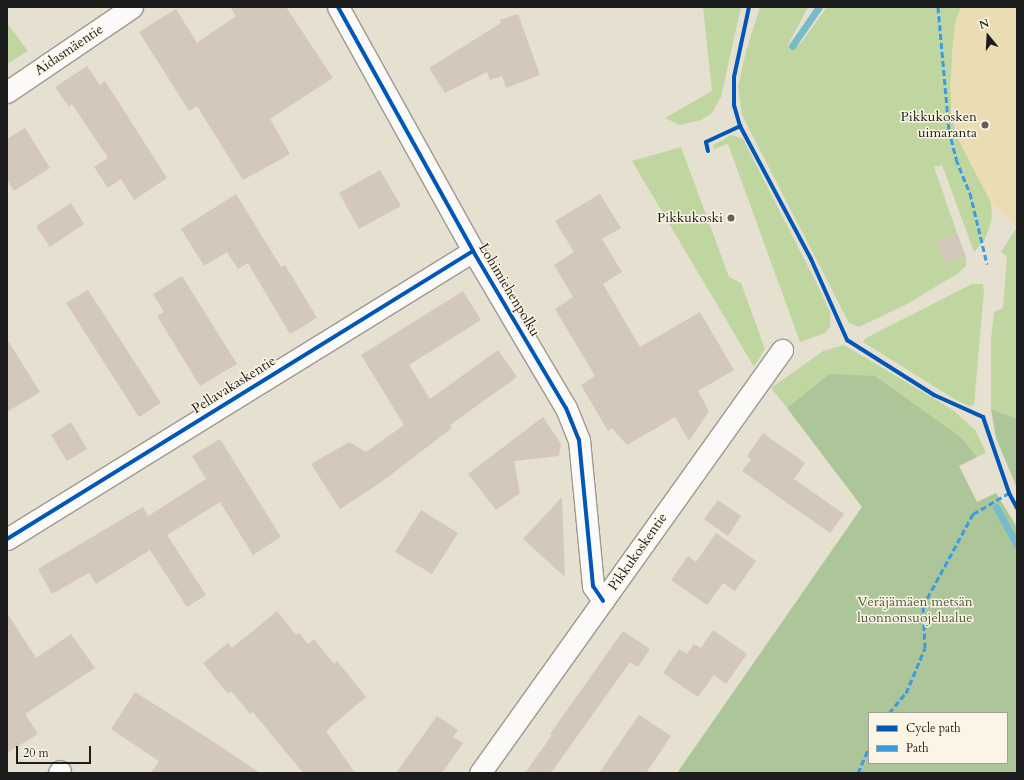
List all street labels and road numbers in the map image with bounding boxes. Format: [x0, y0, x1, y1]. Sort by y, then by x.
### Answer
street label: Aidasmäentie [32, 21, 106, 79]
street label: Lohimiehenpolku [475, 240, 543, 340]
street label: Pellavakaskentie [189, 353, 279, 417]
street label: Pikkukoskentie [605, 510, 671, 594]

